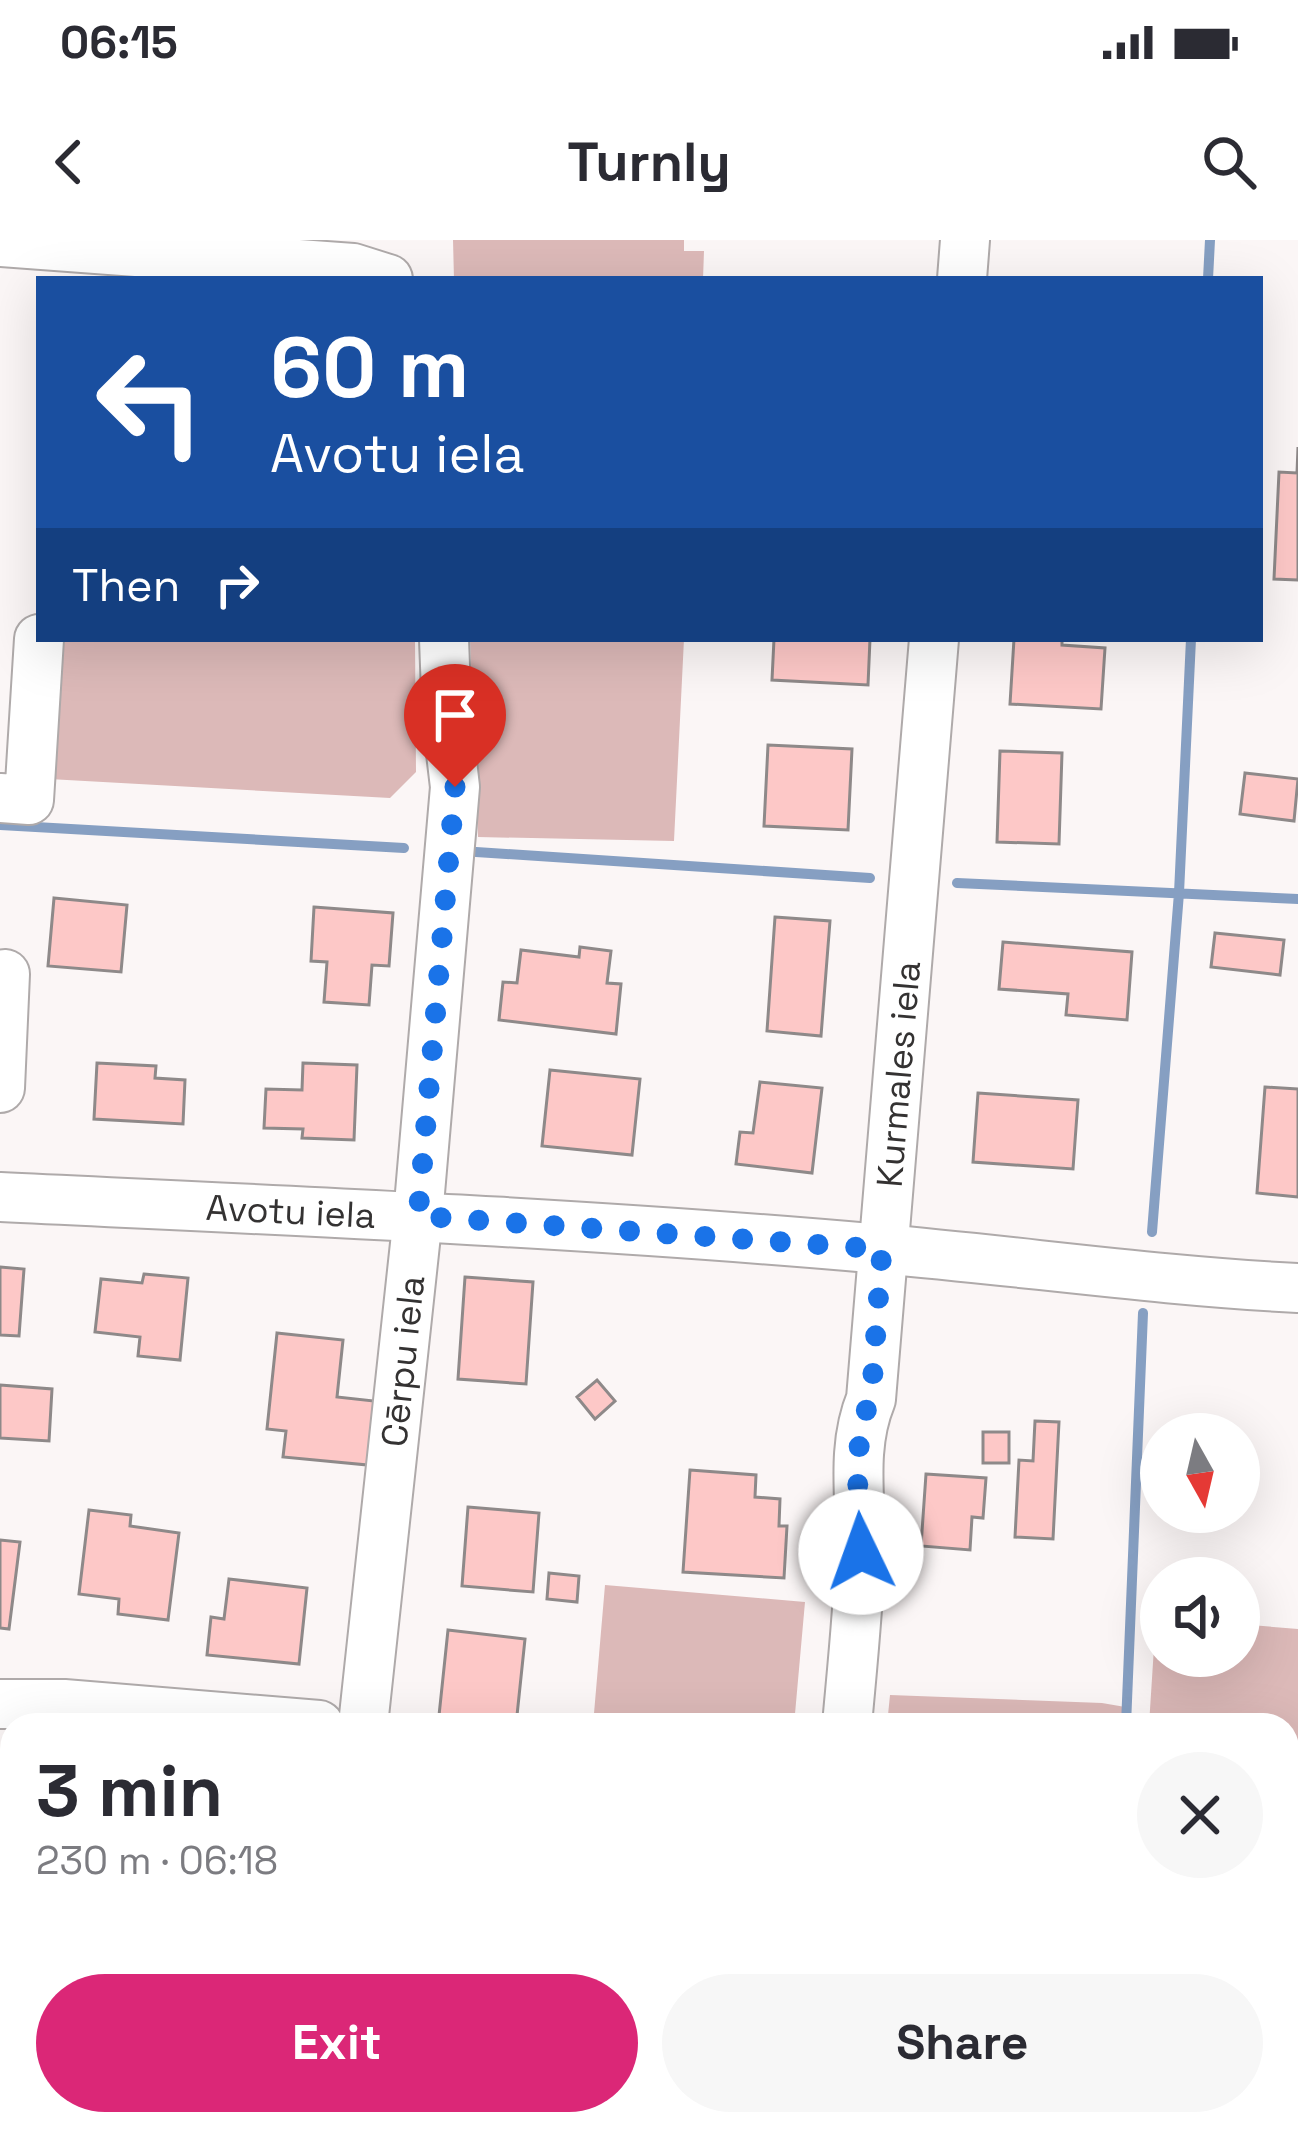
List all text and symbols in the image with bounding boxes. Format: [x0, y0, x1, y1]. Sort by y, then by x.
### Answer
text: 06:15 [60, 14, 178, 71]
text: Turnly [567, 128, 731, 197]
icon: back [36, 129, 102, 195]
icon: search [1196, 129, 1262, 195]
text: 60 m [270, 314, 469, 422]
icon: left [72, 324, 228, 480]
text: Avotu iela [270, 419, 525, 488]
icon: right [204, 552, 270, 618]
text: Then [72, 557, 180, 614]
pin [404, 664, 506, 787]
icon: arrive [422, 682, 488, 748]
street label: Kurmales iela [867, 959, 931, 1189]
street label: Avotu iela [205, 1185, 377, 1239]
street label: Cērpu iela [371, 1273, 435, 1449]
north arrow [1140, 1413, 1260, 1533]
map controls [1140, 1413, 1260, 1677]
position arrow [798, 1489, 924, 1615]
button: sound [1140, 1557, 1260, 1677]
text: 3 min [36, 1745, 223, 1837]
button: close [1137, 1752, 1263, 1878]
text: 230 m · 06:18 [36, 1836, 278, 1885]
button: Exit [36, 1974, 638, 2112]
button: Share [662, 1974, 1263, 2112]

